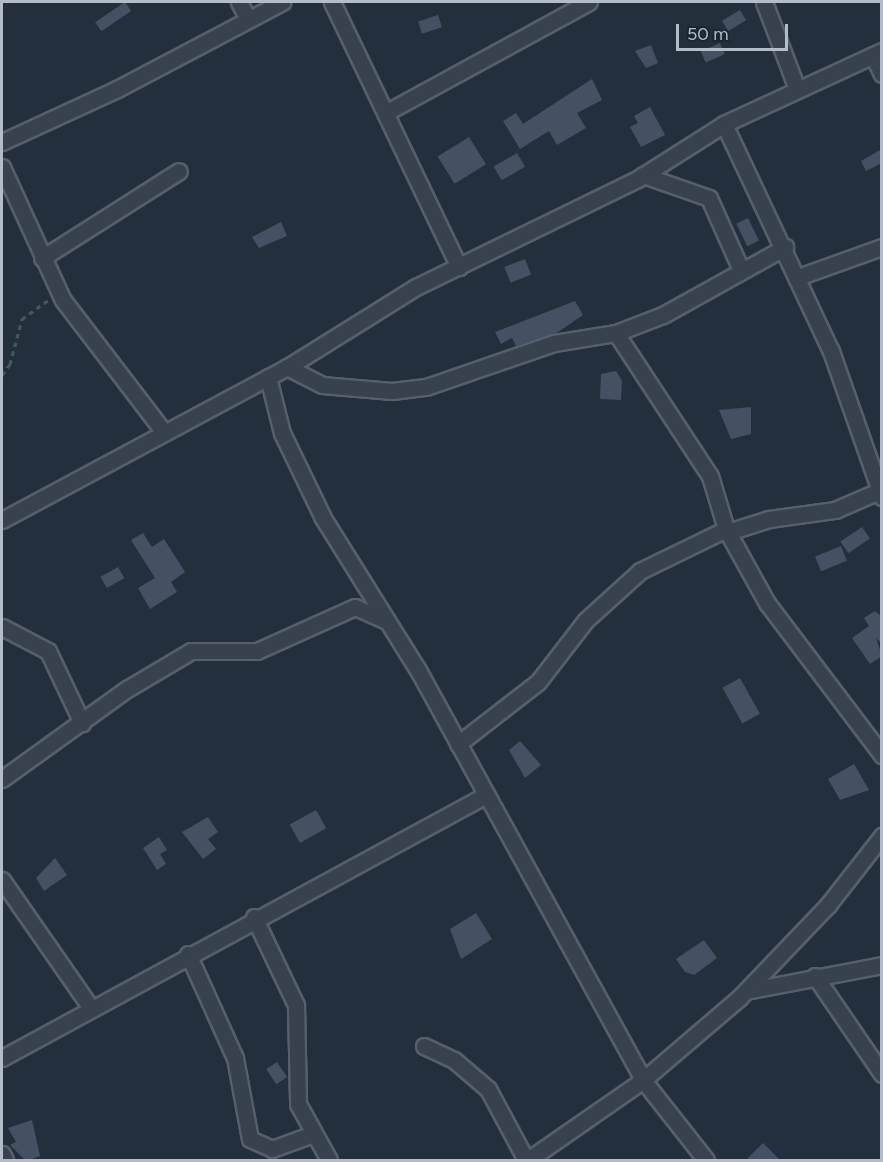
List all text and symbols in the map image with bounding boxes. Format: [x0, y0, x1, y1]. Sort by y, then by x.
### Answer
scale bar [679, 12, 792, 50]
text: 50 m [687, 23, 729, 45]

